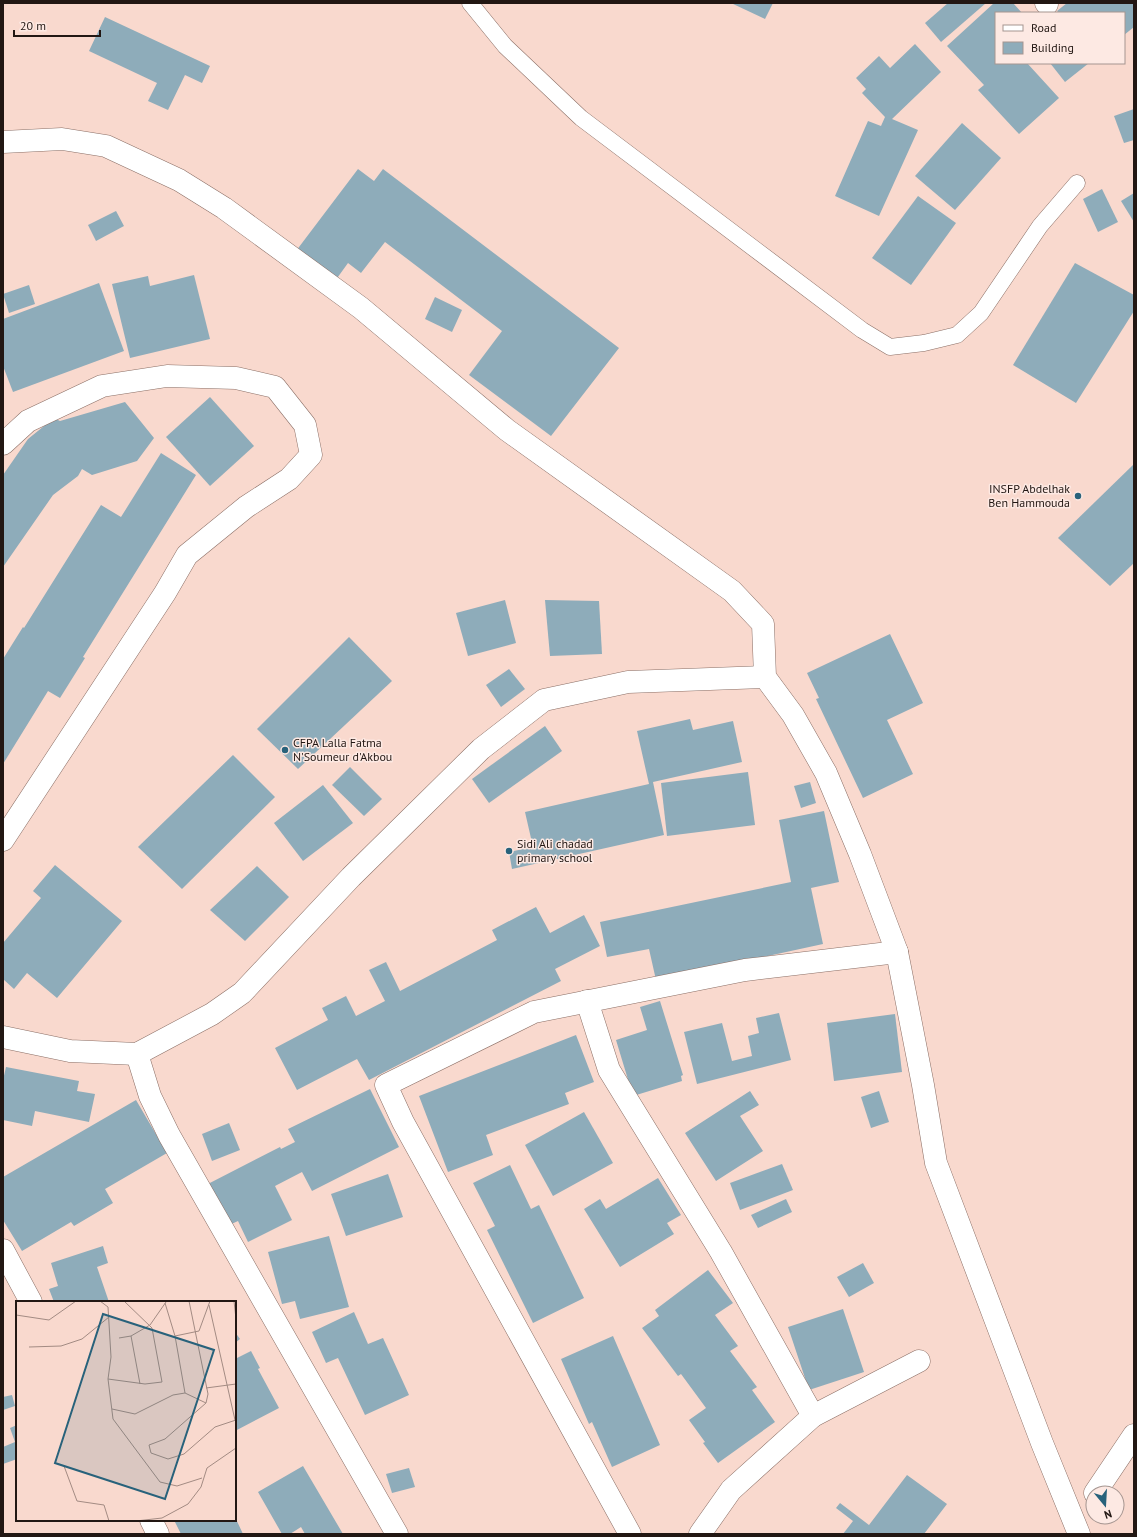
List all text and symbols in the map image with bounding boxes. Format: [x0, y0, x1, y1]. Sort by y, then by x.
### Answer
scale bar [14, 12, 100, 38]
legend [995, 12, 1125, 64]
text: 20 m [20, 18, 46, 33]
text: Road [1031, 20, 1056, 35]
text: Building [1031, 40, 1074, 55]
place label: INSFP Abdelhak Ben Hammouda [988, 481, 1070, 510]
marker: INSFP Abdelhak Ben Hammouda [1073, 491, 1083, 501]
place label: CFPA Lalla Fatma N'Soumeur d'Akbou [293, 735, 392, 764]
marker: CFPA Lalla Fatma N'Soumeur d'Akbou [280, 745, 290, 755]
place label: Sidi Ali chadad primary school [517, 836, 593, 865]
marker: Sidi Ali chadad primary school [504, 846, 514, 856]
inset map [16, 1301, 236, 1521]
north arrow [1085, 1485, 1125, 1525]
text: N [1102, 1507, 1114, 1522]

